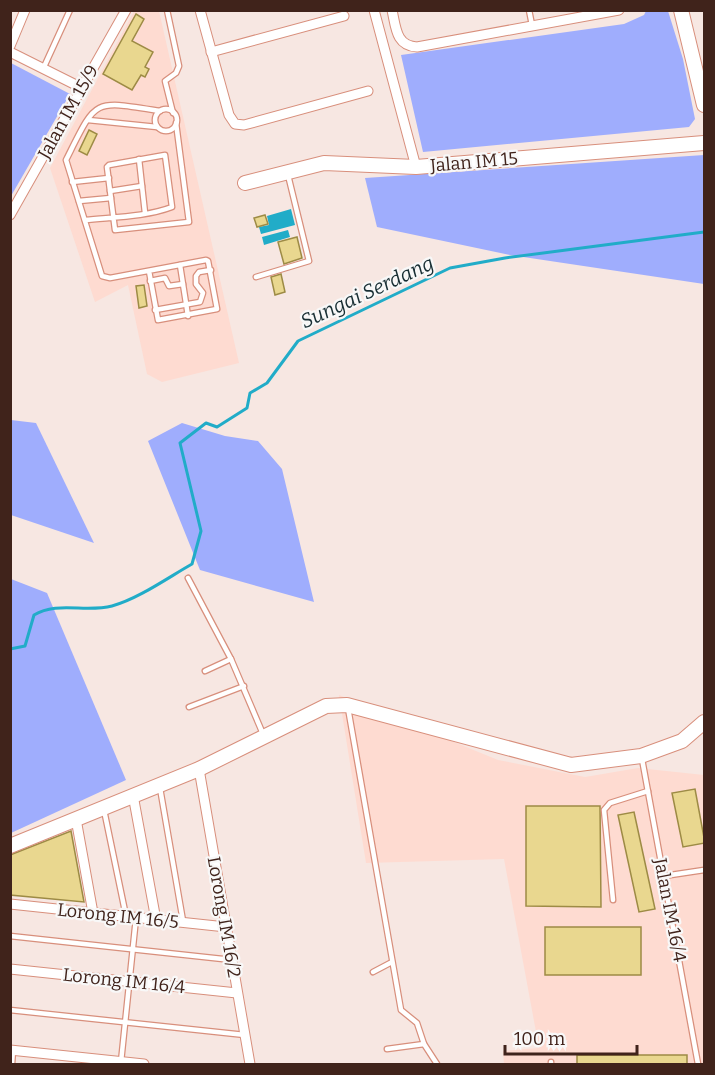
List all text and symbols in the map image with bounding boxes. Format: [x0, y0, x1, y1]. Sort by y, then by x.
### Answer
street label: Jalan IM 15/9 [33, 61, 103, 164]
street label: Jalan IM 15 [428, 147, 519, 177]
water label: Sungai Serdang [297, 251, 437, 333]
street label: Lorong IM 16/2 [203, 855, 245, 979]
street label: Jalan IM 16/4 [649, 855, 691, 964]
street label: Lorong IM 16/5 [56, 899, 180, 933]
street label: Lorong IM 16/4 [62, 964, 187, 998]
scale bar [505, 1018, 637, 1056]
text: 100 m [514, 1028, 565, 1050]

